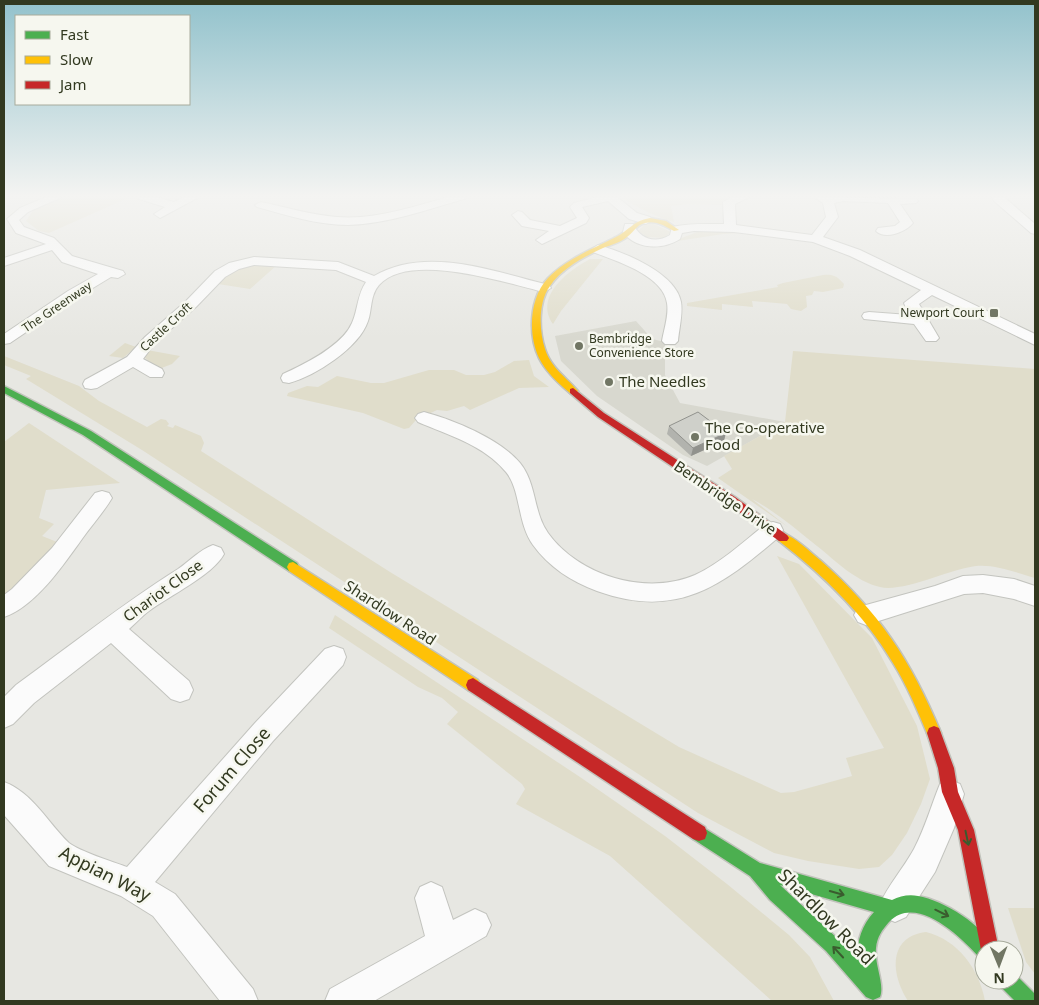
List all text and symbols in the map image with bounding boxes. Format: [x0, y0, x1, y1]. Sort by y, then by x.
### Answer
legend [15, 15, 190, 105]
text: Fast [60, 24, 89, 44]
text: Slow [60, 49, 93, 69]
text: Jam [58, 74, 87, 94]
street label: The Greenway [19, 276, 96, 336]
street label: Castle Croft [136, 298, 196, 355]
place label: Newport Court [900, 304, 985, 321]
marker: Newport Court [988, 307, 1000, 319]
place label: Bembridge Convenience Store [589, 330, 694, 361]
marker: Bembridge Convenience Store [573, 340, 585, 352]
place label: The Needles [619, 371, 706, 391]
marker: The Needles [603, 376, 615, 388]
place label: The Co-operative Food [705, 417, 825, 454]
marker: The Co-operative Food [689, 431, 701, 443]
street label: Bembridge Drive [670, 455, 781, 539]
street label: Chariot Close [119, 555, 206, 626]
street label: Shardlow Road [341, 575, 440, 649]
street label: Forum Close [187, 721, 275, 817]
one-way arrow [963, 829, 973, 845]
street label: Appian Way [56, 840, 156, 907]
street label: Shardlow Road [773, 863, 880, 970]
one-way arrow [828, 889, 844, 899]
one-way arrow [935, 908, 950, 918]
north arrow [974, 940, 1024, 990]
one-way arrow [832, 946, 844, 959]
text: N [993, 969, 1005, 988]

